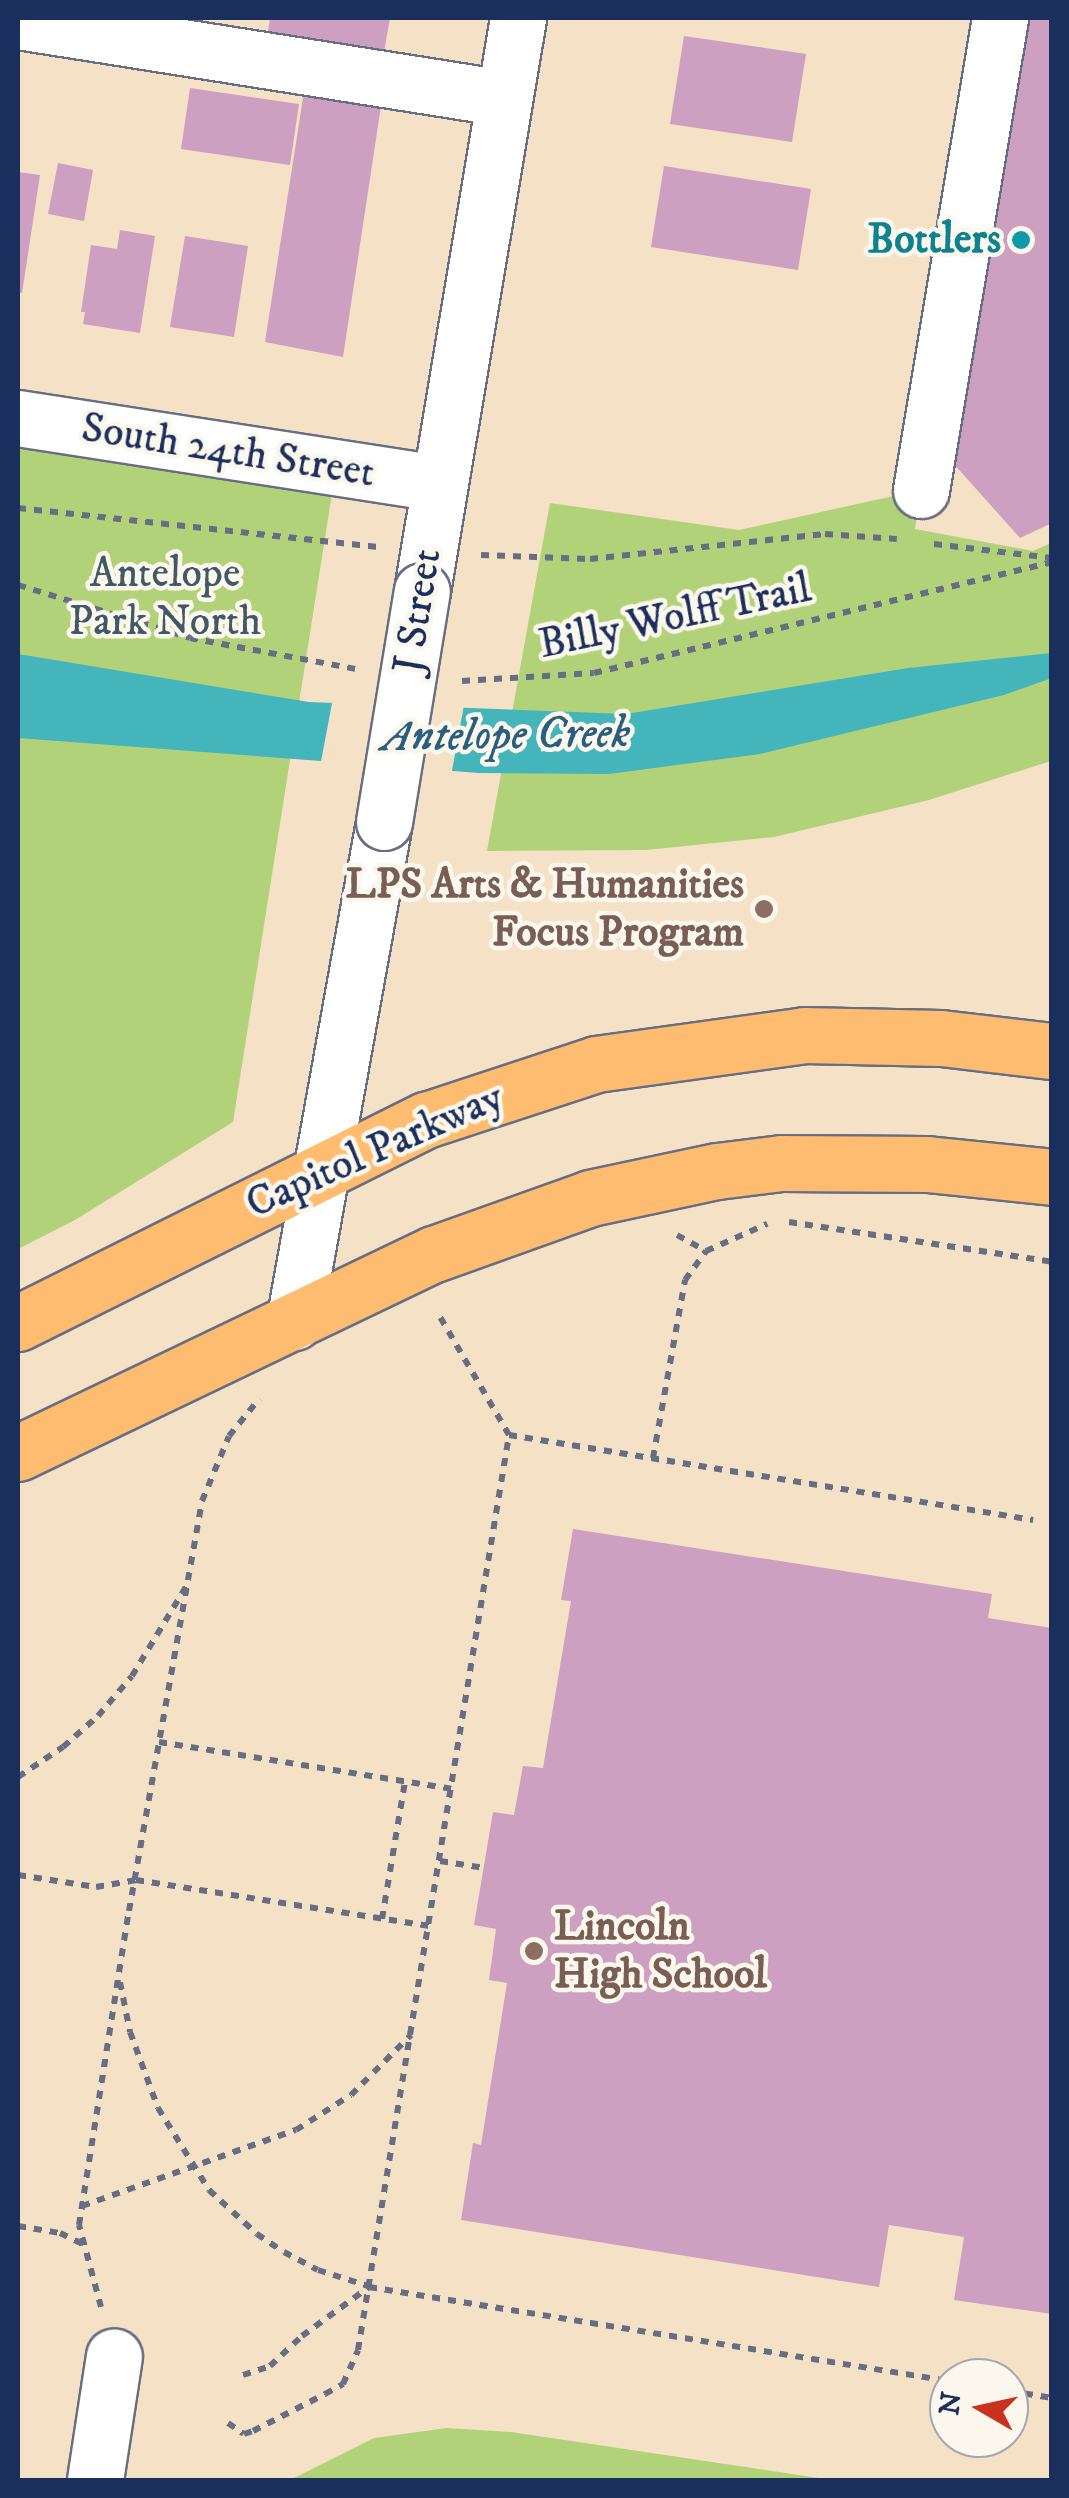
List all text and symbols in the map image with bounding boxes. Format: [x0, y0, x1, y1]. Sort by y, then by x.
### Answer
place label: Bottlers [868, 215, 1001, 265]
marker: Bottlers [1010, 229, 1032, 251]
street label: South 24th Street [78, 403, 378, 499]
street label: J Street [383, 545, 453, 677]
park label: Antelope Park North [69, 549, 261, 648]
street label: Billy Wolff Trail [534, 564, 816, 670]
water label: Antelope Creek [381, 707, 631, 765]
place label: LPS Arts & Humanities Focus Program [346, 860, 744, 958]
marker: LPS Arts & Humanities Focus Program [753, 898, 775, 920]
street label: Capitol Parkway [239, 1072, 511, 1230]
place label: Lincoln High School [554, 1902, 767, 2000]
marker: Lincoln High School [523, 1940, 545, 1962]
north arrow [929, 2358, 1029, 2458]
text: N [932, 2389, 970, 2418]

